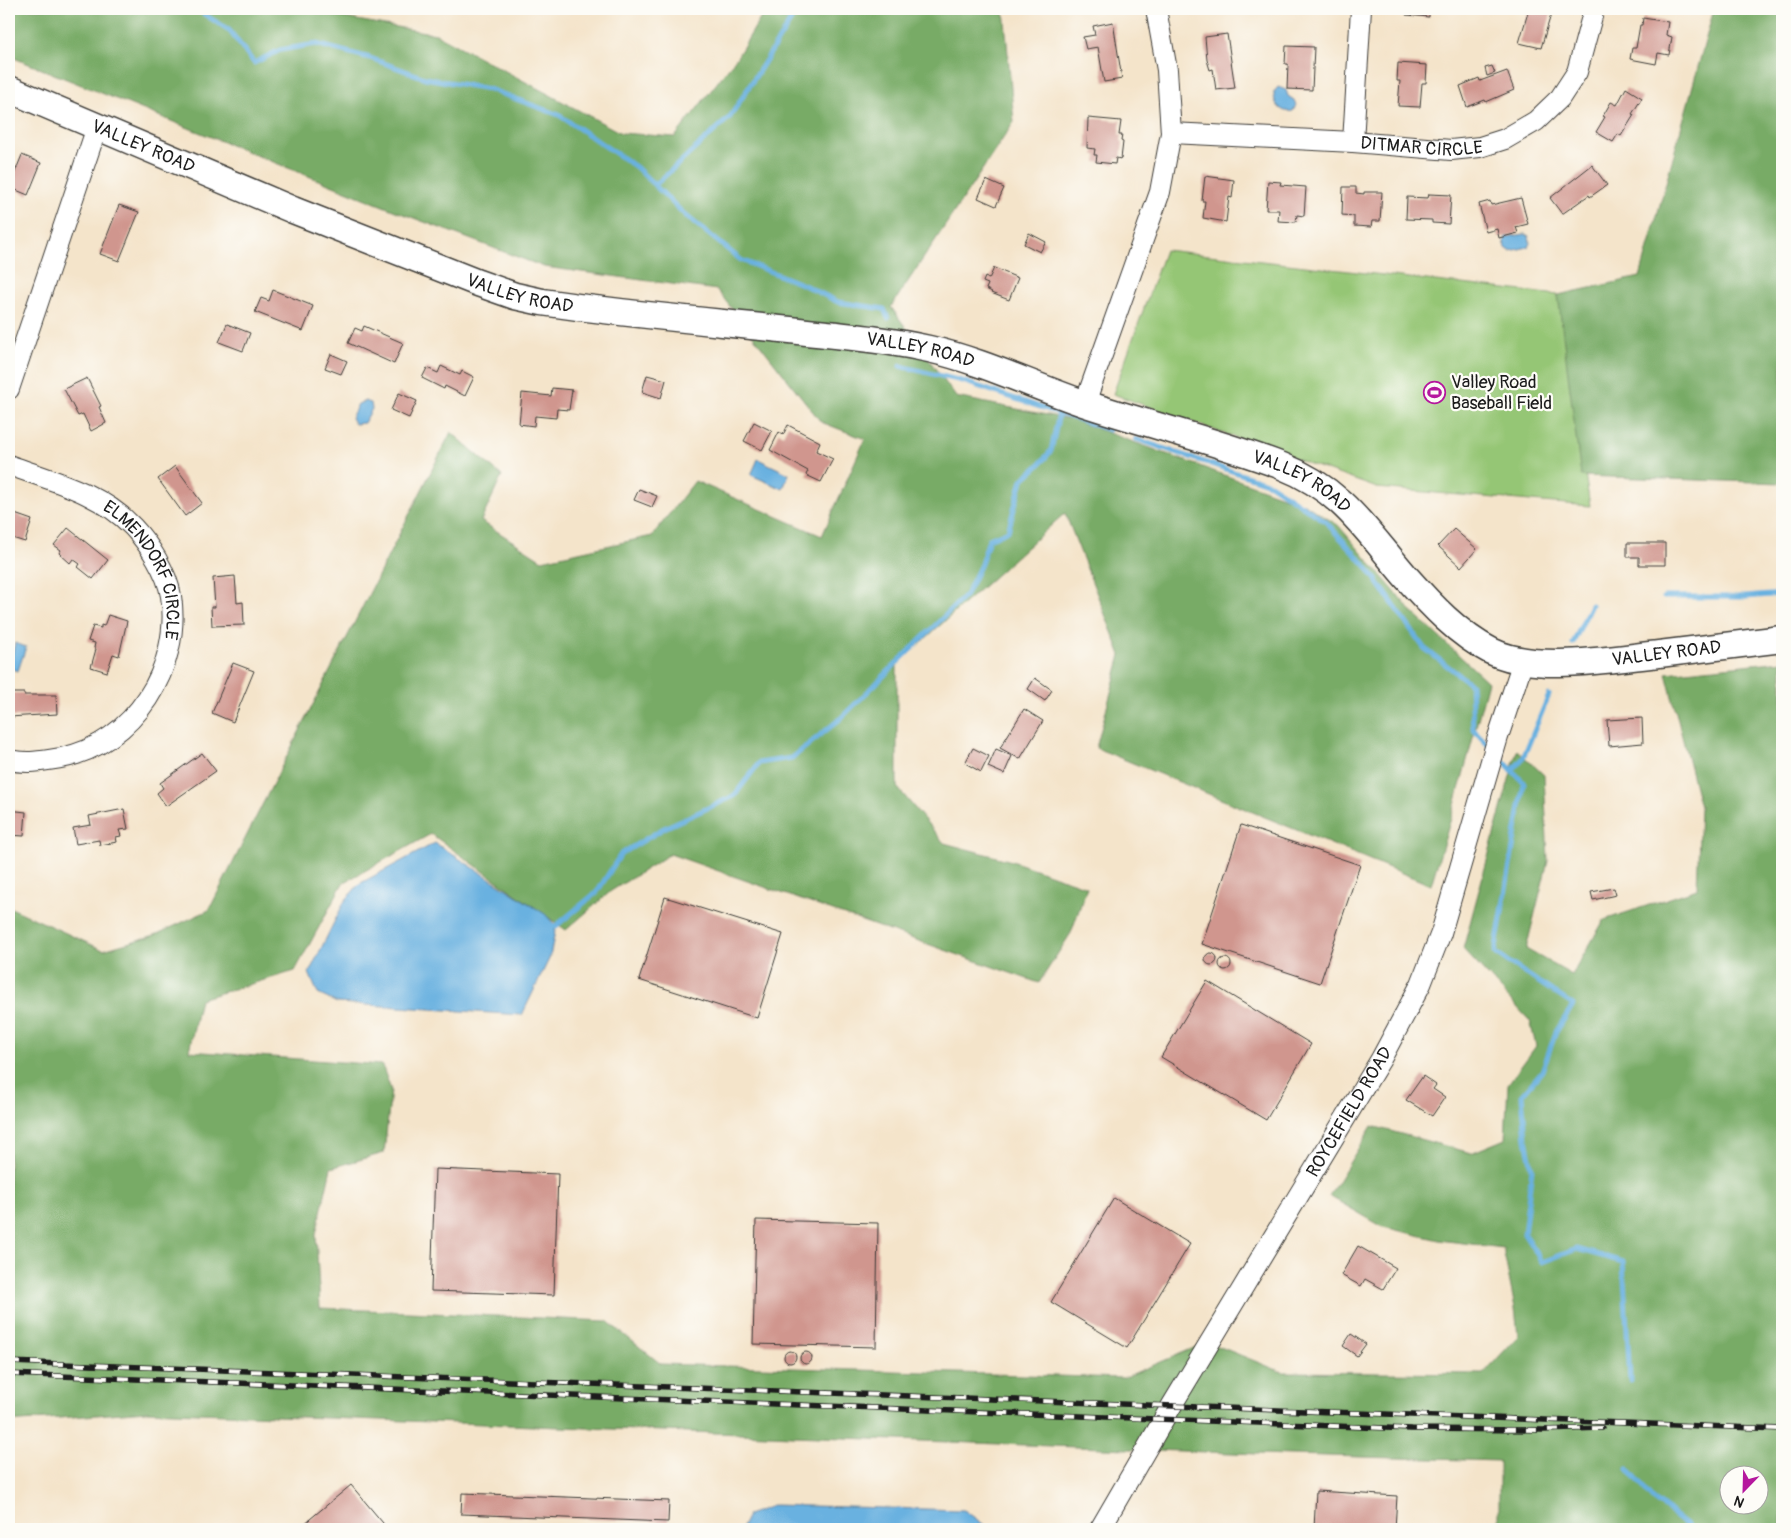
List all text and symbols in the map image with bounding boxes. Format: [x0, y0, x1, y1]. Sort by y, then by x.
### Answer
street label: VALLEY ROAD [88, 115, 198, 179]
street label: DITMAR CIRCLE [1359, 132, 1484, 162]
street label: VALLEY ROAD [463, 269, 575, 318]
street label: VALLEY ROAD [865, 328, 977, 373]
place label: Valley Road Baseball Field [1451, 371, 1552, 415]
sports icon: Valley Road Baseball Field [1423, 380, 1447, 404]
street label: VALLEY ROAD [1249, 445, 1356, 518]
street label: ELMENDORF CIRCLE [99, 495, 184, 641]
street label: VALLEY ROAD [1611, 636, 1722, 671]
street label: ROYCEFIELD ROAD [1301, 1043, 1397, 1181]
north arrow [1718, 1466, 1768, 1516]
text: N [1731, 1492, 1747, 1511]

